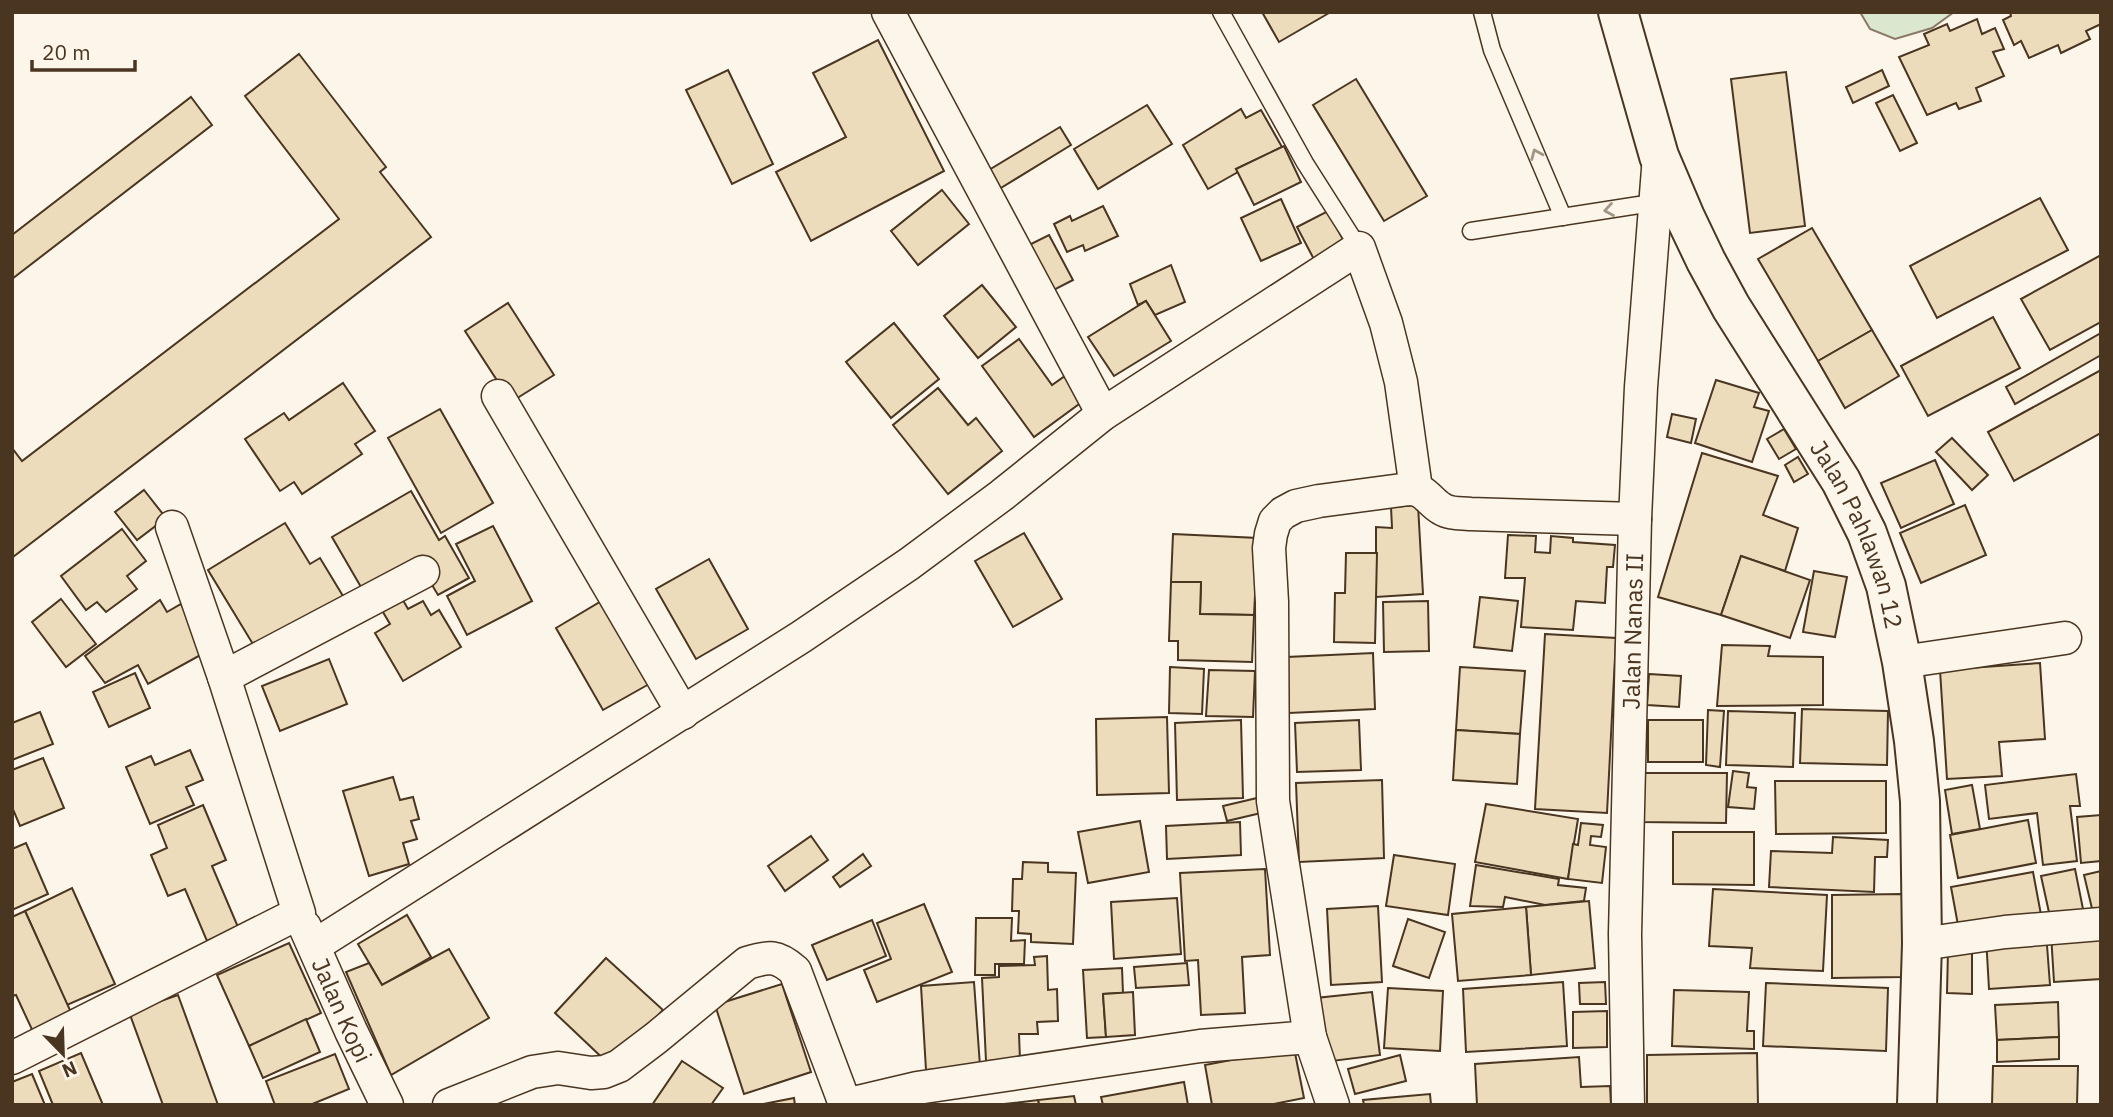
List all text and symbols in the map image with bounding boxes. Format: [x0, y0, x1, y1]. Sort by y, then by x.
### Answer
scale bar [32, 28, 135, 72]
text: 20 m [42, 38, 91, 66]
one-way arrow [1531, 149, 1545, 161]
one-way arrow [1603, 202, 1615, 217]
street label: Jalan Pahlawan 12 [1803, 434, 1911, 631]
street label: Jalan Nanas II [1614, 552, 1650, 710]
street label: Jalan Kopi [305, 953, 380, 1068]
north arrow [28, 1019, 98, 1089]
text: N [59, 1056, 81, 1083]

